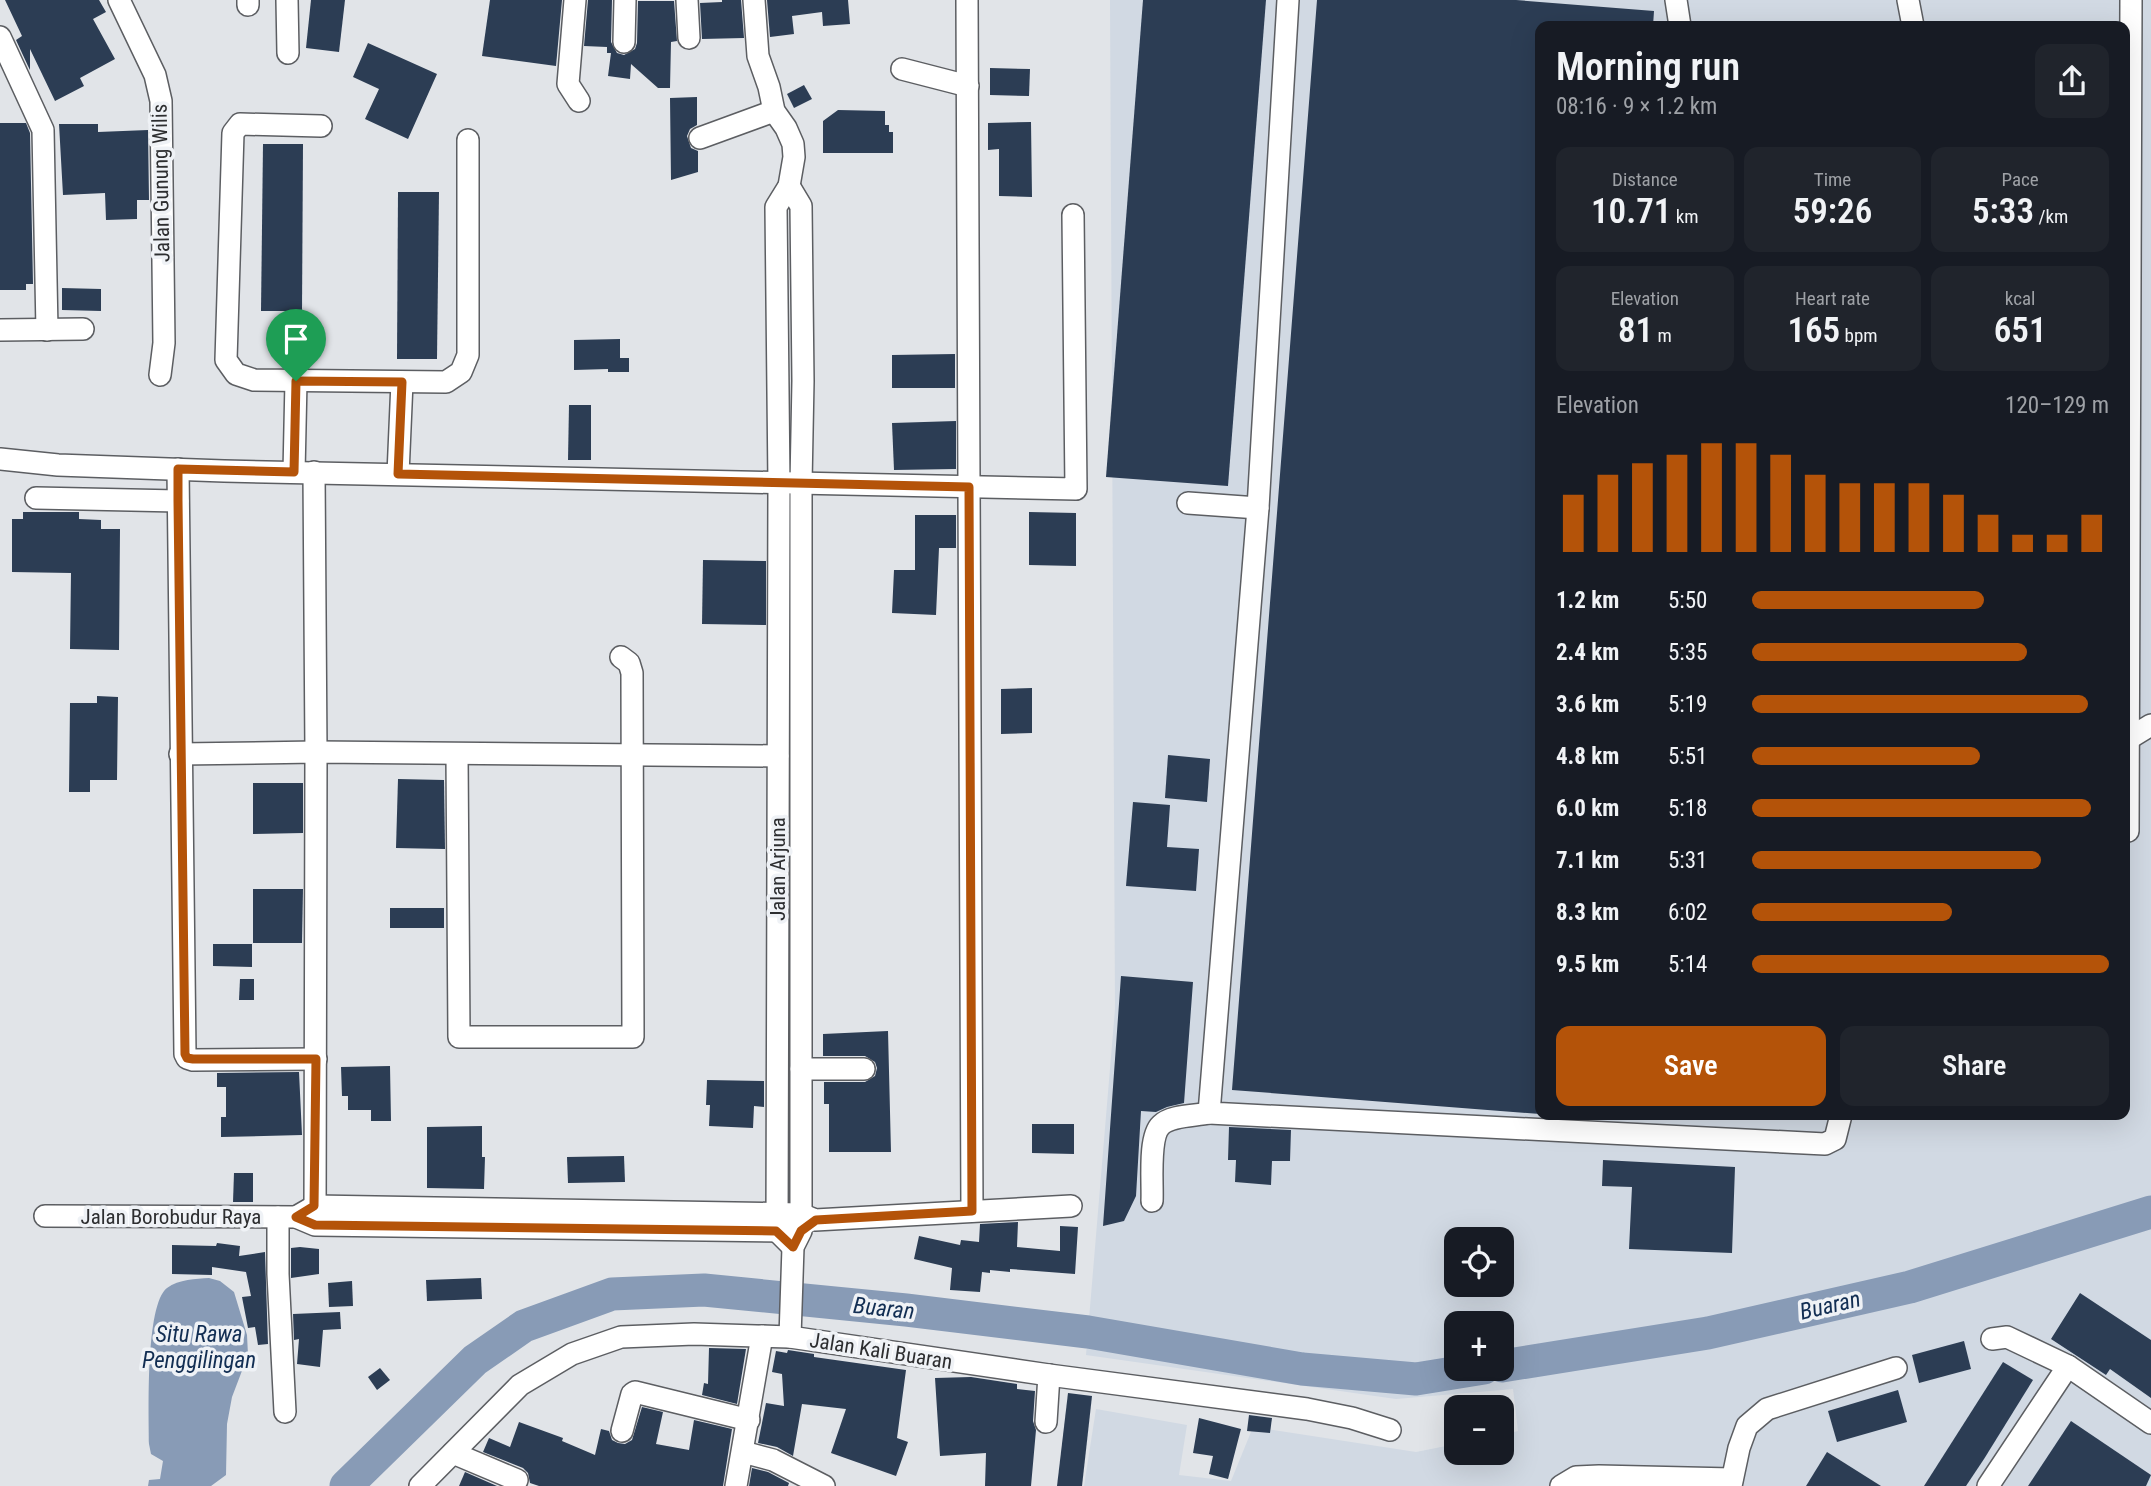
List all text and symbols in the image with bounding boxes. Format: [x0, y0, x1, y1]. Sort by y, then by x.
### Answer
button: share [2035, 44, 2109, 118]
text: Morning run [1556, 45, 1740, 89]
text: 08:16 · 9 × 1.2 km [1556, 93, 1717, 120]
street label: Jalan Gunung Wilis [148, 104, 174, 262]
text: Distance [1612, 168, 1678, 191]
text: Time [1814, 168, 1851, 191]
text: Pace [2002, 168, 2039, 191]
text: 10.71 [1591, 191, 1671, 232]
text: 59:26 [1793, 191, 1872, 232]
text: 5:33 [1972, 191, 2034, 232]
text: km [1671, 205, 1699, 228]
text: /km [2034, 205, 2068, 228]
text: Elevation [1611, 287, 1679, 310]
text: Heart rate [1795, 287, 1870, 310]
text: kcal [2005, 287, 2035, 310]
pin [266, 309, 326, 381]
text: 81 [1618, 310, 1653, 351]
text: 165 [1787, 310, 1840, 351]
text: 651 [1994, 310, 2047, 351]
icon: arrive [277, 320, 315, 358]
text: m [1653, 324, 1672, 347]
text: bpm [1840, 324, 1878, 347]
text: Elevation [1556, 392, 1639, 419]
text: 120–129 m [2005, 392, 2109, 419]
text: 1.2 km [1556, 587, 1619, 614]
text: 5:50 [1668, 587, 1707, 614]
text: 2.4 km [1556, 639, 1619, 666]
text: 5:35 [1668, 639, 1707, 666]
text: 3.6 km [1556, 691, 1619, 718]
text: 5:19 [1668, 691, 1707, 718]
text: 4.8 km [1556, 743, 1619, 770]
text: 5:51 [1668, 743, 1707, 770]
text: 6.0 km [1556, 795, 1619, 822]
text: 5:18 [1668, 795, 1707, 822]
street label: Jalan Arjuna [766, 817, 790, 921]
text: 7.1 km [1556, 847, 1619, 874]
text: 5:31 [1668, 847, 1707, 874]
text: 8.3 km [1556, 899, 1619, 926]
text: 6:02 [1668, 899, 1707, 926]
text: 9.5 km [1556, 951, 1619, 978]
text: 5:14 [1668, 951, 1707, 978]
button: Save [1556, 1026, 1826, 1106]
button: Share [1840, 1026, 2109, 1106]
street label: Jalan Borobudur Raya [81, 1205, 261, 1229]
map controls [1444, 1227, 1514, 1465]
button: locate [1444, 1227, 1514, 1297]
water label: Buaran [1797, 1285, 1863, 1326]
water label: Buaran [852, 1292, 916, 1325]
button: + [1444, 1311, 1514, 1381]
water label: Situ Rawa Penggilingan [142, 1321, 256, 1374]
street label: Jalan Kali Buaran [808, 1328, 954, 1374]
button: − [1444, 1395, 1514, 1465]

